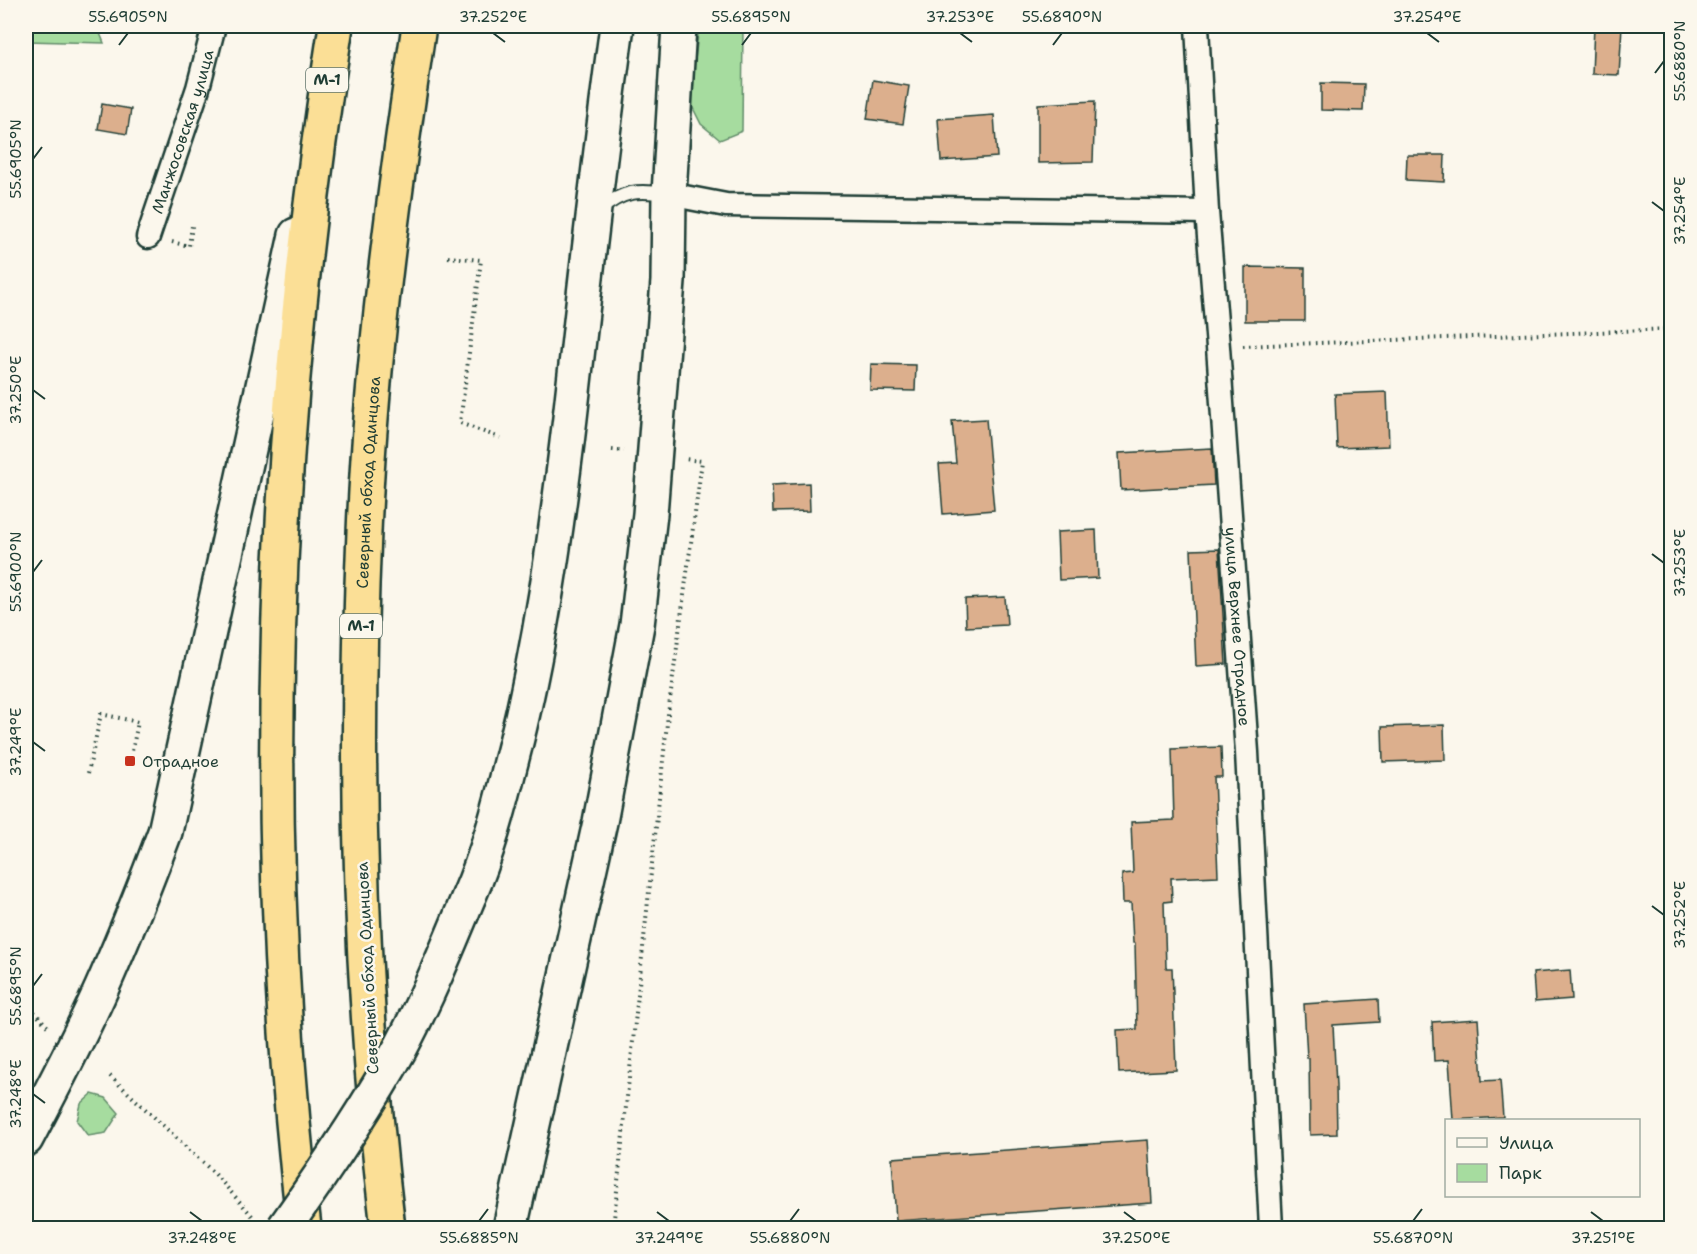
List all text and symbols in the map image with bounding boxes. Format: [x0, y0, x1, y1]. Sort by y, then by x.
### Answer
text: 55.6905°N [88, 7, 168, 27]
text: 37.252°E [459, 7, 527, 27]
text: 55.6895°N [711, 7, 791, 27]
text: 37.253°E [926, 7, 994, 27]
text: 55.6890°N [1022, 7, 1102, 27]
text: 37.254°E [1393, 7, 1461, 27]
text: 55.6880°N [1670, 21, 1690, 101]
street label: Манжосовская улица [147, 47, 218, 216]
road number: М-1 [306, 68, 348, 92]
text: 55.6905°N [6, 119, 26, 199]
text: 37.254°E [1670, 177, 1690, 245]
text: 37.250°E [6, 356, 26, 424]
street label: Северный обход Одинцова [352, 375, 385, 589]
street label: улица Верхнее Отрадное [1220, 526, 1255, 727]
text: 37.253°E [1670, 529, 1690, 597]
text: 55.6900°N [6, 532, 26, 612]
road number: М-1 [340, 614, 382, 638]
text: 37.249°E [6, 708, 26, 776]
place label: Отрадное [142, 751, 219, 772]
marker: Отрадное [123, 754, 137, 768]
street label: Северный обход Одинцова [351, 861, 384, 1075]
text: 37.252°E [1670, 881, 1690, 949]
text: 55.6895°N [6, 946, 26, 1026]
text: 37.248°E [6, 1059, 26, 1129]
legend [1445, 1119, 1640, 1197]
text: Улица [1499, 1131, 1553, 1155]
text: Парк [1499, 1161, 1542, 1185]
text: 37.248°E [167, 1228, 237, 1248]
text: 55.6885°N [439, 1228, 519, 1248]
text: 37.249°E [635, 1228, 703, 1248]
text: 55.6880°N [750, 1228, 830, 1248]
text: 37.250°E [1102, 1228, 1170, 1248]
text: 55.6870°N [1373, 1228, 1453, 1248]
text: 37.251°E [1571, 1228, 1635, 1248]

